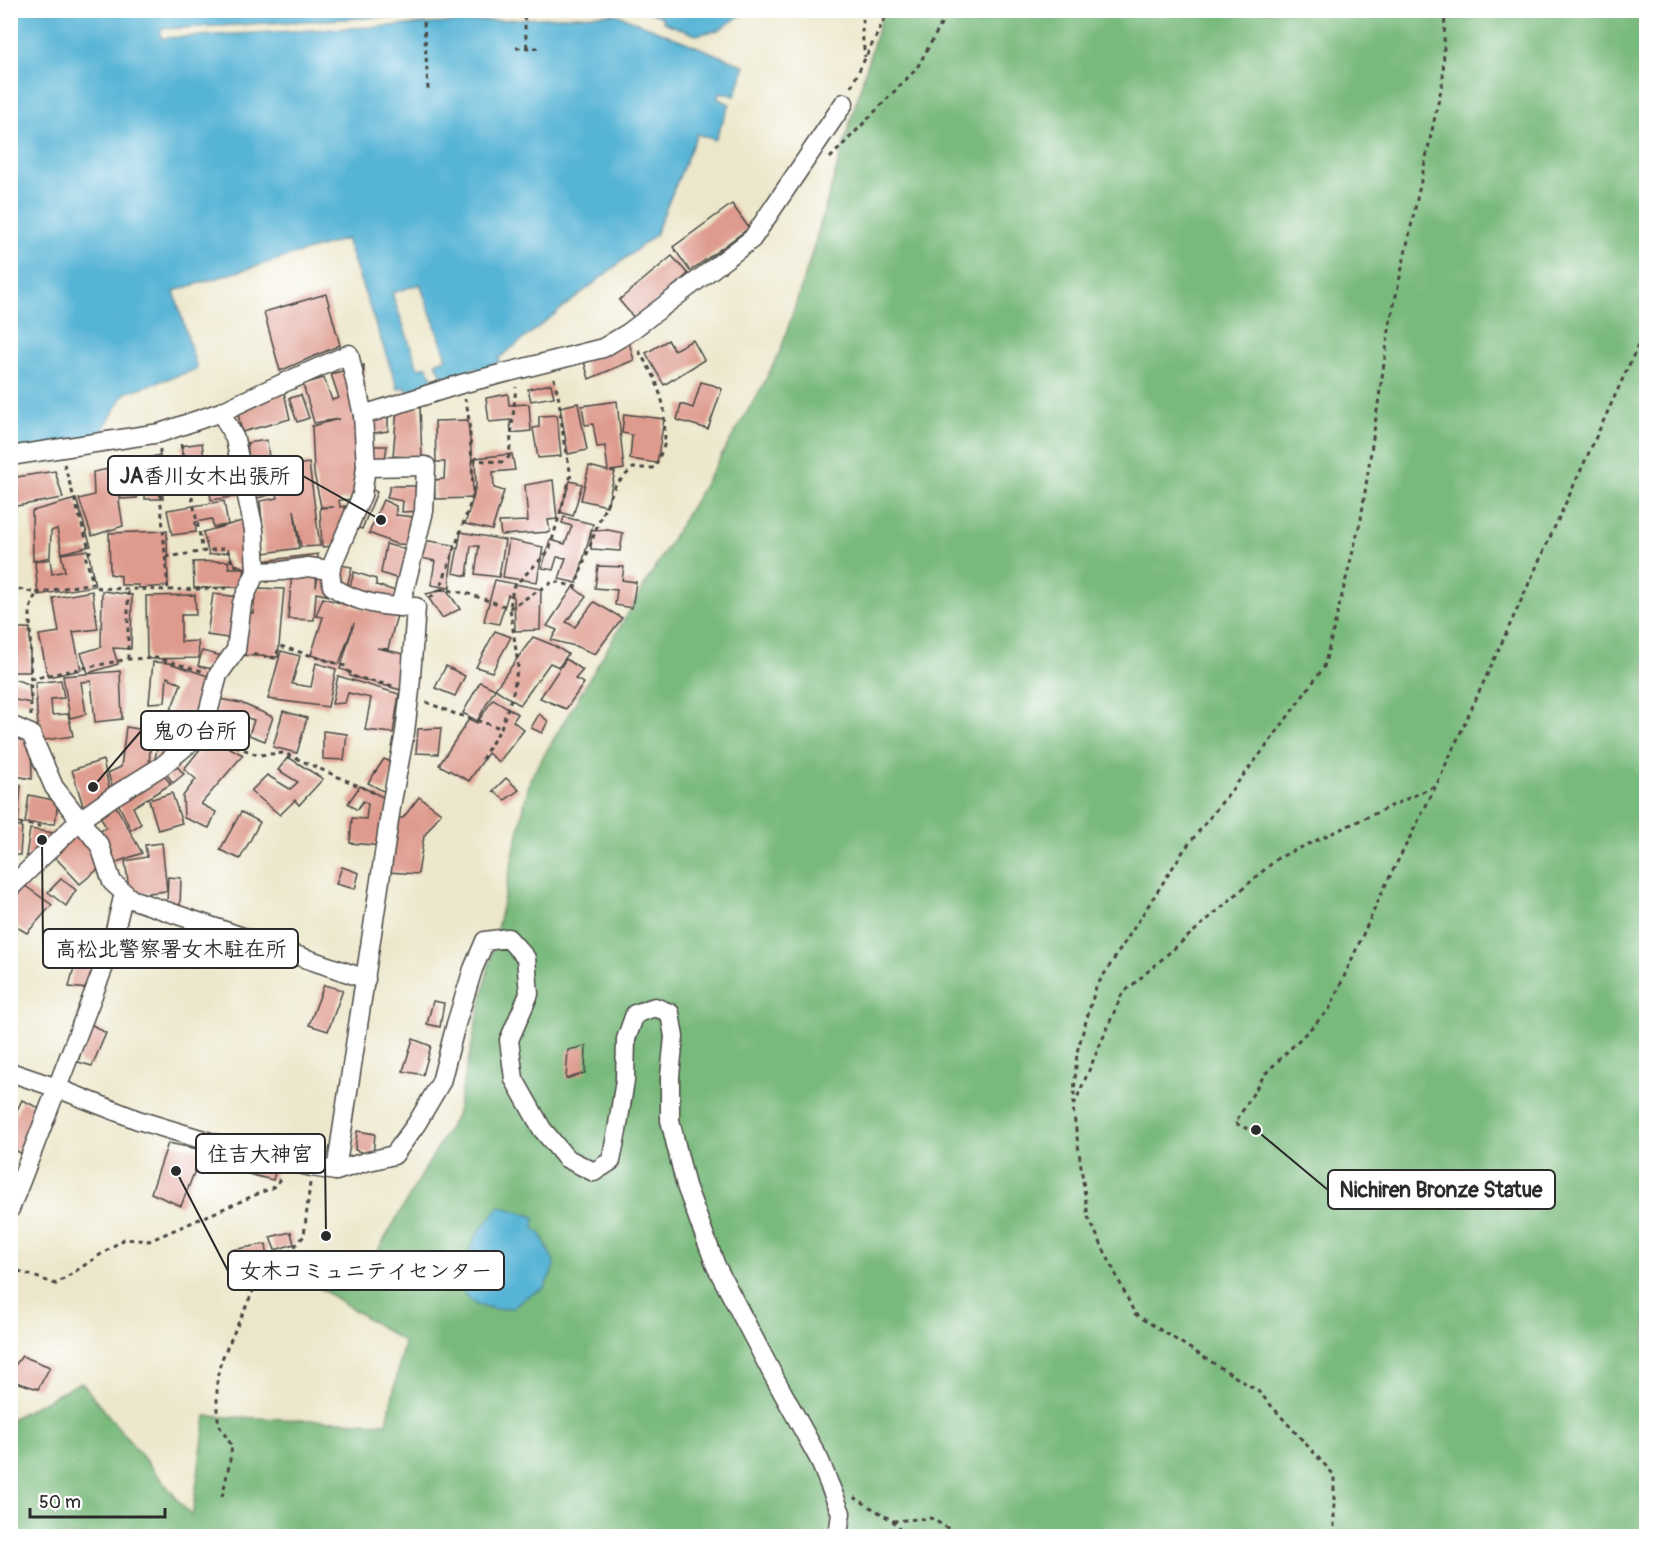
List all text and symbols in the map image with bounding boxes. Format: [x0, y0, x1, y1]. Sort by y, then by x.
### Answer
callout: JA香川女木出張所 [108, 456, 303, 495]
text: JA香川女木出張所 [120, 463, 290, 490]
callout: 鬼の台所 [141, 711, 249, 750]
text: 鬼の台所 [153, 718, 237, 745]
callout: 高松北警察署女木駐在所 [43, 929, 298, 968]
text: 高松北警察署女木駐在所 [56, 936, 287, 963]
callout: 住吉大神宮 [196, 1134, 325, 1173]
text: 住吉大神宮 [208, 1141, 313, 1168]
callout: Nichiren Bronze Statue [1328, 1170, 1555, 1209]
text: Nichiren Bronze Statue [1340, 1177, 1543, 1204]
callout: 女木コミュニテイセンター [228, 1251, 504, 1290]
text: 女木コミュニテイセンター [240, 1258, 492, 1285]
scale bar [30, 1481, 165, 1519]
text: 50 m [39, 1491, 81, 1514]

